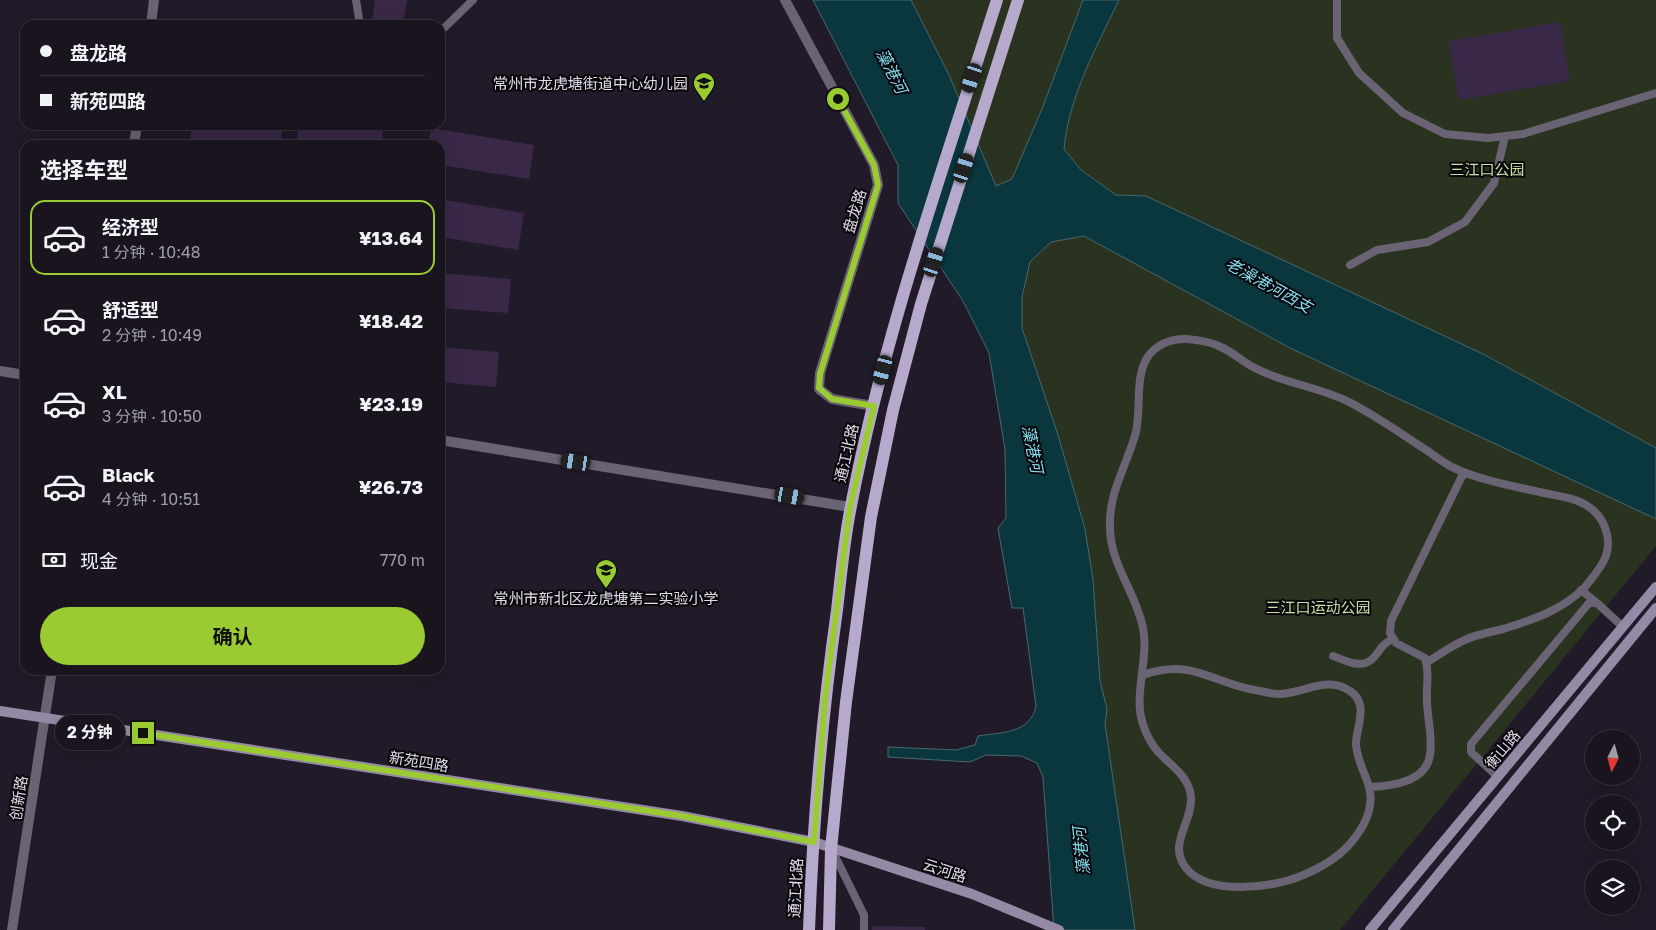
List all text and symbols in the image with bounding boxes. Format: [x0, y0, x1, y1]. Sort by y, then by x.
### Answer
text: 盘龙路 [70, 41, 127, 64]
water label: 藻港河 [872, 45, 913, 100]
car [960, 61, 983, 95]
school or university icon: 常州市龙虎塘街道中心幼儿园 [692, 71, 716, 102]
place label: 常州市龙虎塘街道中心幼儿园 [493, 74, 688, 92]
route start [827, 88, 849, 110]
text: 新苑四路 [70, 89, 146, 112]
car [952, 151, 975, 185]
text: 选择车型 [40, 156, 128, 183]
park label: 三江口公园 [1449, 160, 1525, 178]
street label: 盘龙路 [839, 187, 869, 235]
icon: car [42, 215, 87, 260]
text: 经济型 [102, 215, 159, 238]
text: ¥13.64 [359, 226, 423, 249]
text: 1 分钟 · 10:48 [102, 242, 201, 262]
car [922, 245, 945, 279]
water label: 老澡港河西支 [1222, 253, 1318, 318]
icon: car [42, 298, 87, 343]
text: 舒适型 [102, 298, 159, 321]
text: ¥18.42 [359, 309, 423, 332]
text: 2 分钟 · 10:49 [102, 325, 202, 345]
car [871, 354, 894, 386]
text: XL [102, 380, 127, 403]
icon: car [42, 381, 87, 426]
text: ¥23.19 [359, 392, 423, 415]
text: 3 分钟 · 10:50 [102, 406, 202, 426]
street label: 通江北路 [830, 422, 862, 484]
water label: 藻港河 [1019, 424, 1048, 477]
car [560, 452, 591, 472]
text: Black [102, 463, 155, 486]
icon: car [42, 464, 87, 509]
text: ¥26.73 [359, 475, 423, 498]
car [773, 486, 806, 506]
text: 4 分钟 · 10:51 [102, 489, 200, 509]
icon: cash [40, 546, 68, 574]
text: 现金 [80, 549, 118, 572]
text: 770 m [380, 550, 425, 570]
school or university icon: 常州市新北区龙虎塘第二实验小学 [594, 558, 618, 589]
place label: 常州市新北区龙虎塘第二实验小学 [493, 589, 719, 607]
park label: 三江口运动公园 [1265, 598, 1371, 616]
button: 确认 [40, 607, 425, 665]
callout: 2 分钟 [56, 716, 126, 750]
text: 2 分钟 [67, 722, 113, 742]
route end [132, 722, 154, 744]
street label: 衡山路 [1481, 726, 1523, 772]
north arrow [1585, 730, 1640, 785]
map controls [1585, 730, 1640, 915]
street label: 新苑四路 [388, 747, 450, 775]
street label: 创新路 [6, 774, 30, 822]
button: locate [1585, 795, 1640, 850]
water label: 藻港河 [1068, 823, 1093, 876]
street label: 云河路 [921, 854, 969, 886]
street label: 通江北路 [784, 858, 806, 918]
button: layers [1585, 860, 1640, 915]

